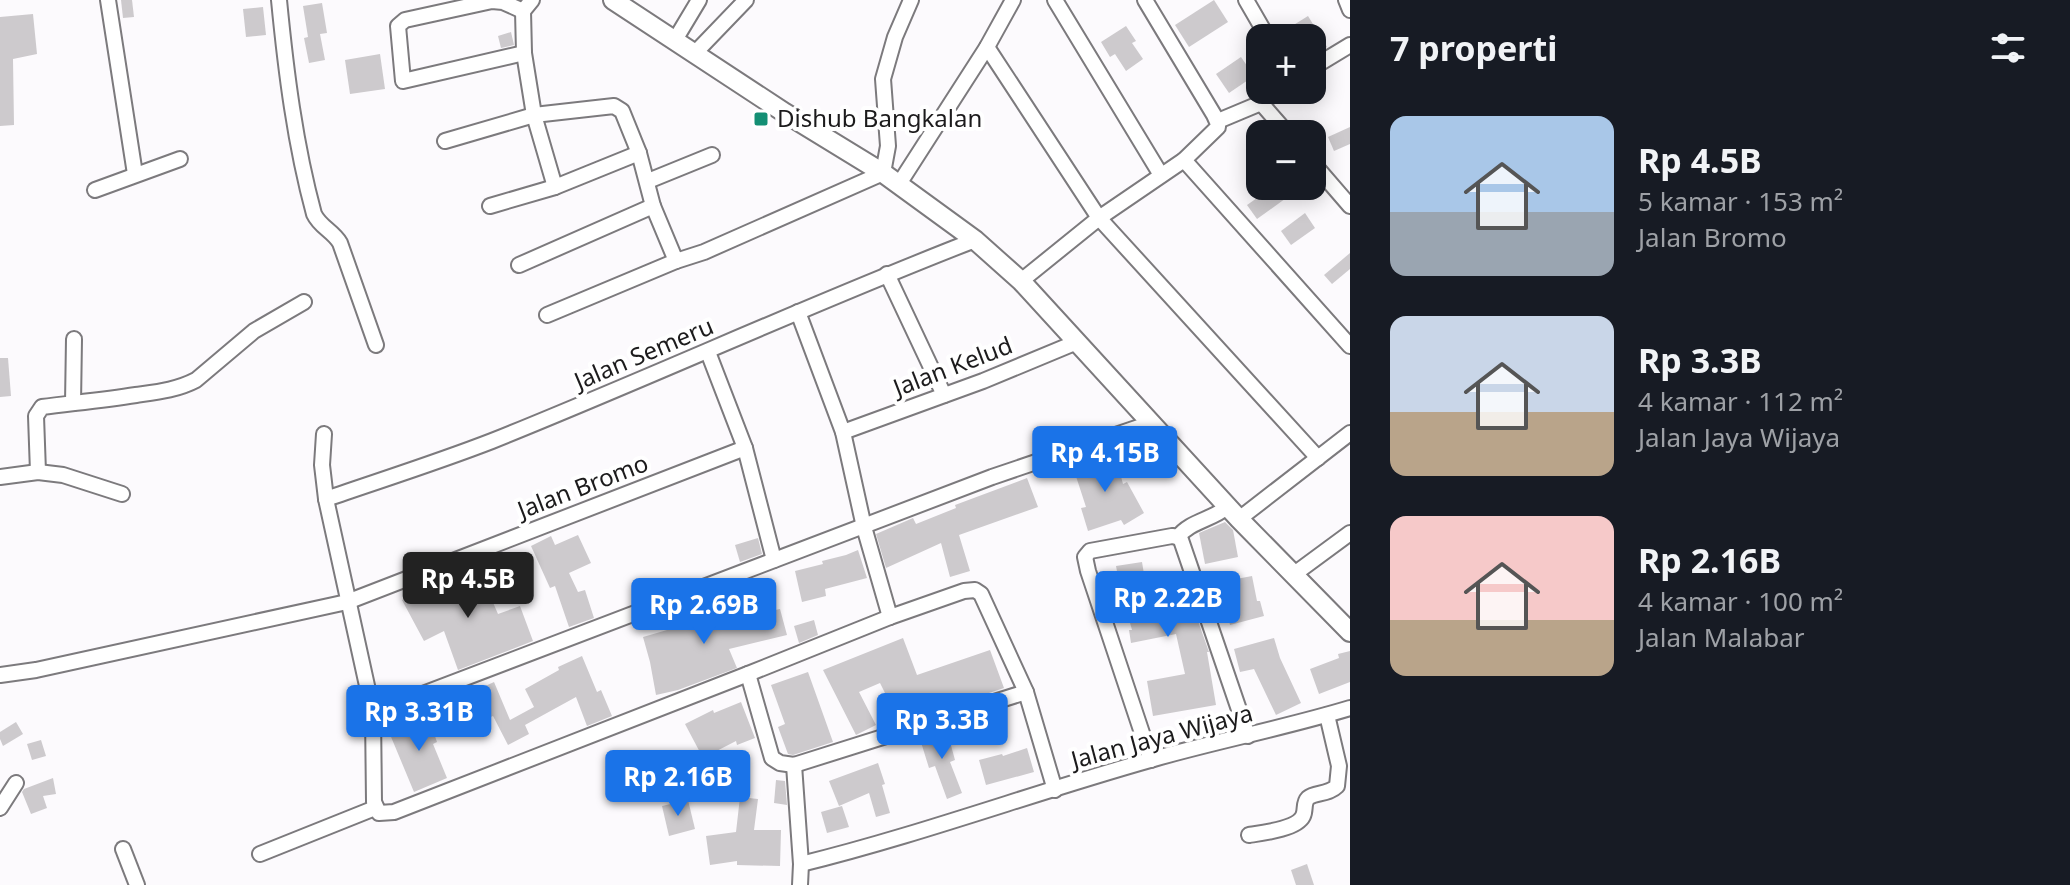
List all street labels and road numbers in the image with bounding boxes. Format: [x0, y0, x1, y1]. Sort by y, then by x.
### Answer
street label: Jalan Semeru [567, 308, 718, 398]
street label: Jalan Kelud [886, 328, 1017, 404]
street label: Jalan Bromo [511, 446, 652, 526]
street label: Jalan Jaya Wijaya [1065, 695, 1256, 776]

